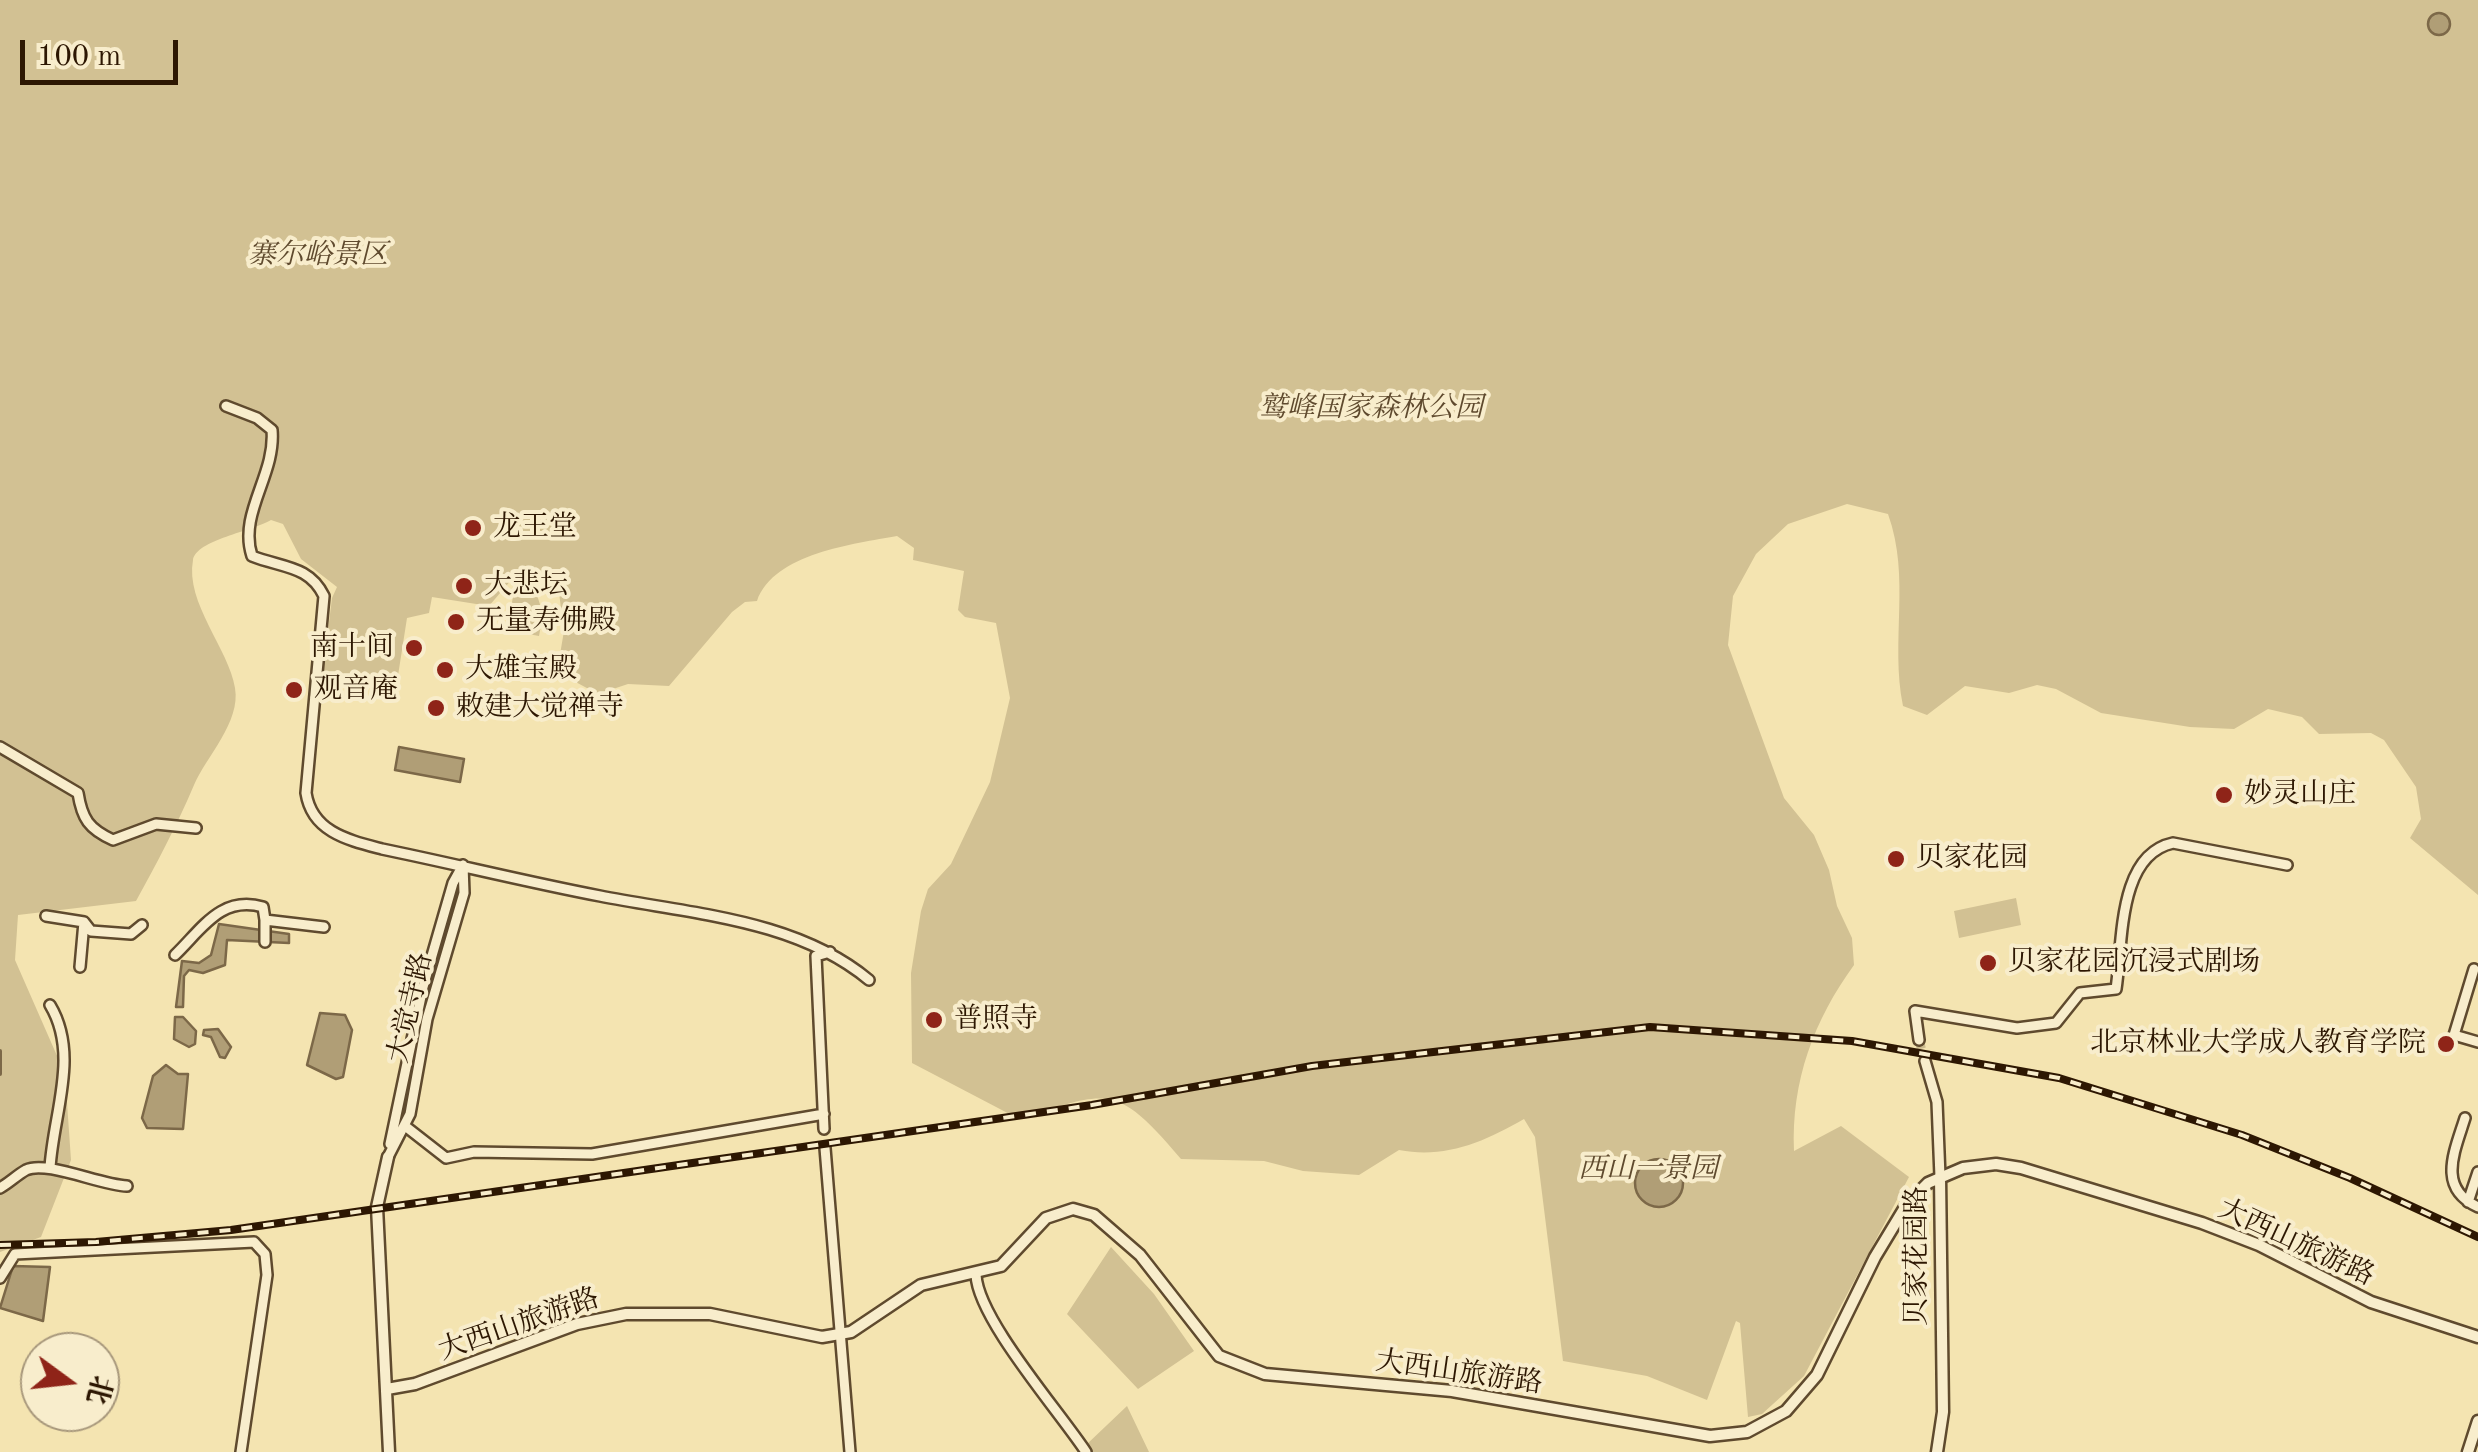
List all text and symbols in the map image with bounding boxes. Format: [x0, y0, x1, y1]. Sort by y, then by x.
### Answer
scale bar [25, 20, 182, 82]
text: 100 m [37, 42, 121, 72]
park label: 寨尔峪景区 [248, 239, 388, 273]
park label: 鹫峰国家森林公园 [1259, 392, 1483, 426]
place label: 龙王堂 [493, 511, 577, 545]
marker: 龙王堂 [462, 517, 484, 539]
place label: 大悲坛 [484, 569, 568, 603]
marker: 大悲坛 [453, 575, 475, 597]
place label: 无量寿佛殿 [476, 605, 616, 639]
marker: 无量寿佛殿 [445, 611, 467, 633]
place label: 南十间 [310, 631, 394, 665]
marker: 南十间 [403, 637, 425, 659]
place label: 大雄宝殿 [465, 653, 577, 687]
marker: 大雄宝殿 [434, 659, 456, 681]
place label: 观音庵 [314, 673, 398, 707]
marker: 观音庵 [283, 679, 305, 701]
place label: 敕建大觉禅寺 [456, 691, 624, 725]
marker: 敕建大觉禅寺 [425, 697, 447, 719]
place label: 妙灵山庄 [2244, 778, 2356, 812]
marker: 妙灵山庄 [2213, 784, 2235, 806]
place label: 贝家花园 [1916, 842, 2028, 876]
marker: 贝家花园 [1885, 848, 1907, 870]
place label: 贝家花园沉浸式剧场 [2008, 946, 2260, 980]
street label: 大觉寺路 [382, 950, 440, 1066]
marker: 贝家花园沉浸式剧场 [1977, 952, 1999, 974]
place label: 普照寺 [954, 1003, 1038, 1037]
marker: 普照寺 [923, 1009, 945, 1031]
place label: 北京林业大学成人教育学院 [2090, 1027, 2426, 1061]
marker: 北京林业大学成人教育学院 [2435, 1033, 2457, 1055]
park label: 西山一景园 [1578, 1153, 1718, 1187]
street label: 贝家花园路 [1901, 1186, 1935, 1326]
street label: 大西山旅游路 [2213, 1192, 2379, 1294]
street label: 大西山旅游路 [434, 1282, 604, 1368]
north arrow [20, 1332, 120, 1432]
street label: 大西山旅游路 [1373, 1345, 1545, 1401]
text: 北 [80, 1372, 114, 1406]

